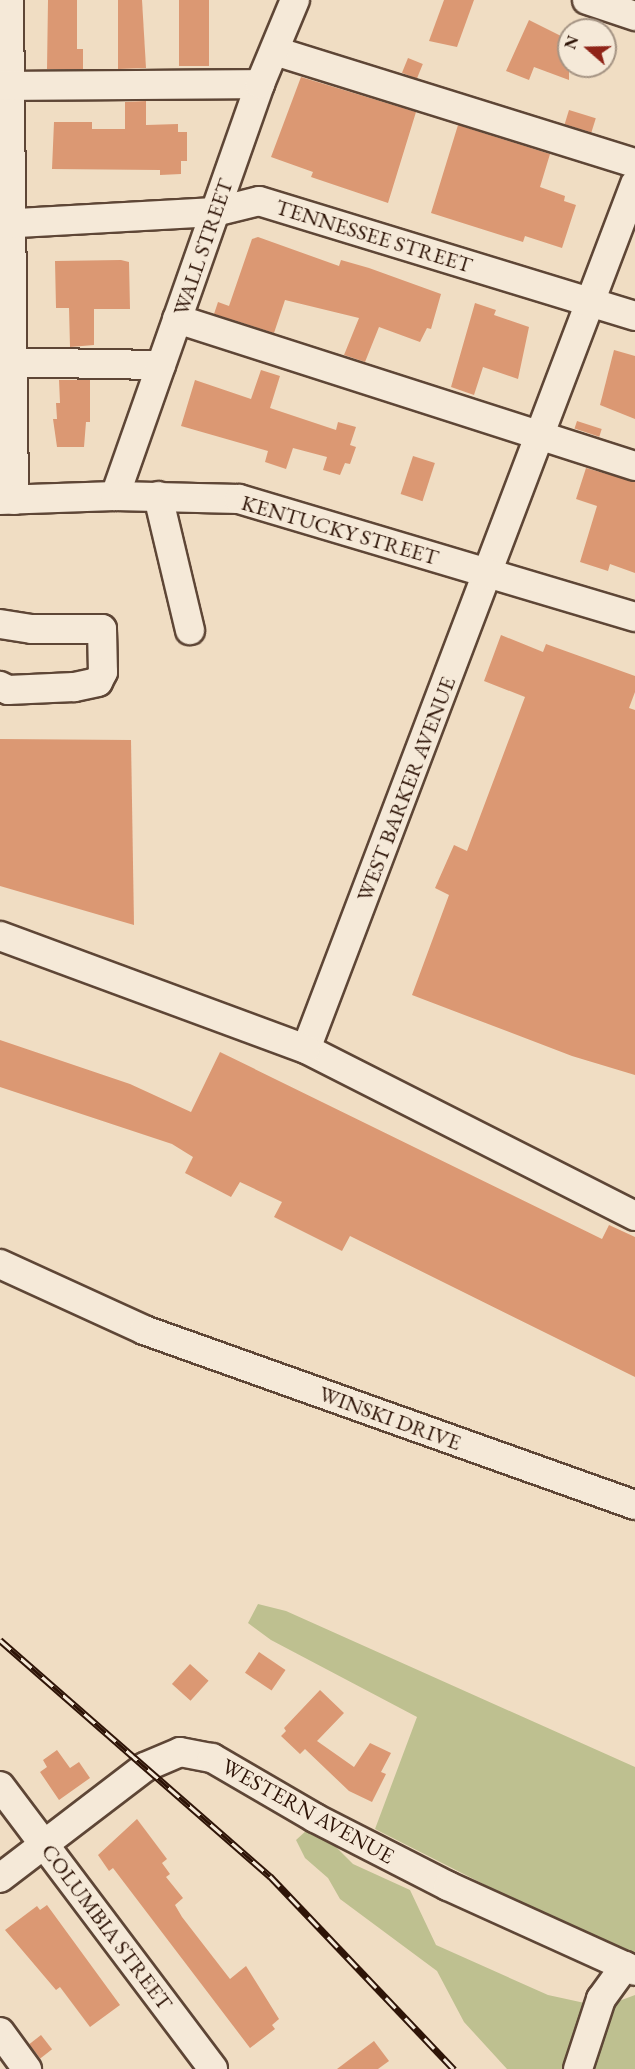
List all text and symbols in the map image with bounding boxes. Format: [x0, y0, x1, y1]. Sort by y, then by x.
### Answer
north arrow [557, 18, 617, 78]
text: N [559, 33, 584, 52]
street label: WALL STREET [167, 175, 239, 319]
street label: TENNESSEE STREET [272, 194, 476, 278]
street label: KENTUCKY STREET [238, 489, 442, 571]
street label: WEST BARKER AVENUE [351, 673, 461, 905]
street label: WINSKI DRIVE [315, 1380, 465, 1456]
street label: WESTERN AVENUE [217, 1753, 399, 1869]
street label: COLUMBIA STREET [36, 1839, 178, 2015]

